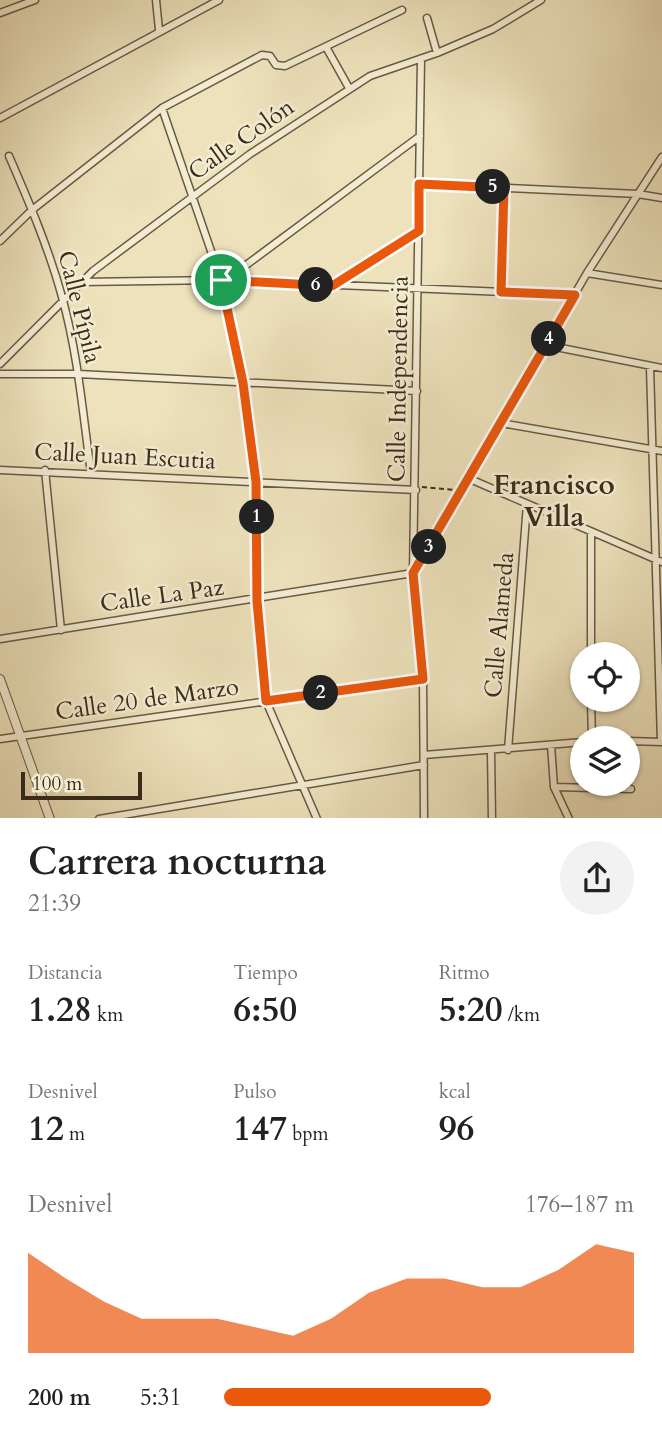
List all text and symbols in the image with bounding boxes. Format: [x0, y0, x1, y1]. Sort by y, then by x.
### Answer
street label: Calle Colón [182, 91, 301, 188]
pin: 5 [476, 170, 510, 204]
text: 5 [488, 173, 497, 199]
street label: Calle Pípila [50, 247, 110, 368]
pin [191, 250, 251, 310]
icon: arrive [202, 261, 240, 299]
pin: 6 [298, 268, 334, 302]
text: 6 [311, 271, 320, 297]
street label: Calle Independencia [380, 275, 417, 483]
pin: 4 [532, 322, 566, 356]
text: 4 [544, 325, 553, 351]
street label: Calle Juan Escutia [33, 435, 217, 478]
district label: Francisco Villa [493, 466, 615, 536]
pin: 1 [240, 500, 274, 534]
text: 1 [252, 503, 261, 529]
pin: 3 [412, 530, 446, 564]
text: 3 [424, 533, 433, 559]
street label: Calle Alameda [477, 550, 522, 699]
street label: Calle La Paz [98, 570, 226, 621]
map controls [570, 642, 640, 796]
button: locate [570, 642, 640, 712]
street label: Calle 20 de Marzo [53, 670, 241, 729]
pin: 2 [304, 676, 338, 710]
text: 2 [316, 679, 325, 705]
button: layers [570, 726, 640, 796]
scale bar [21, 769, 142, 801]
text: 100 m [32, 771, 82, 797]
text: Carrera nocturna [28, 836, 327, 888]
button: share [560, 841, 634, 915]
text: 21:39 [28, 888, 81, 919]
text: Distancia [28, 960, 102, 986]
text: Tiempo [233, 960, 298, 986]
text: Ritmo [439, 960, 490, 986]
text: 1.28 [28, 986, 92, 1034]
text: 6:50 [233, 986, 297, 1034]
text: 5:20 [439, 986, 503, 1034]
text: km [92, 1002, 123, 1028]
text: /km [503, 1002, 540, 1028]
text: Desnivel [28, 1079, 98, 1105]
text: Pulso [233, 1079, 276, 1105]
text: kcal [439, 1079, 471, 1105]
text: 12 [28, 1105, 64, 1153]
text: 147 [233, 1105, 287, 1153]
text: 96 [439, 1105, 475, 1153]
text: m [64, 1121, 85, 1147]
text: bpm [287, 1121, 329, 1147]
text: Desnivel [28, 1189, 112, 1220]
text: 176–187 m [525, 1189, 634, 1220]
text: 200 m [28, 1382, 91, 1413]
text: 5:31 [140, 1382, 181, 1413]

